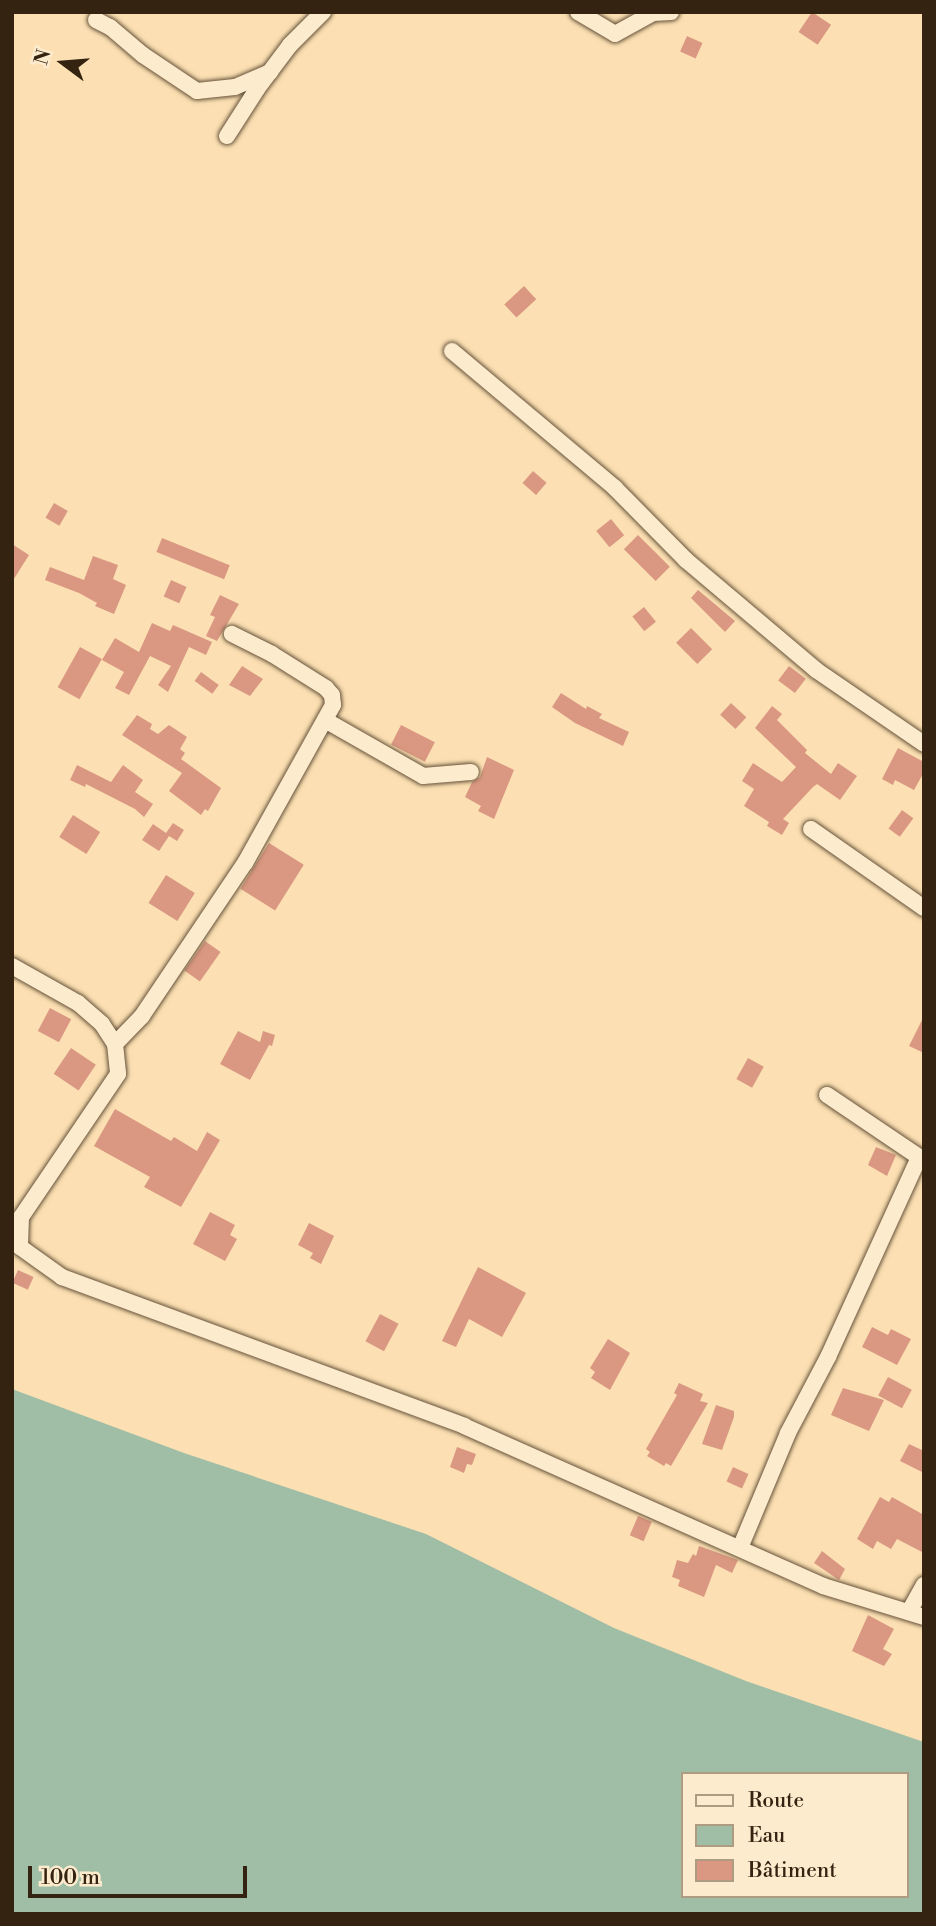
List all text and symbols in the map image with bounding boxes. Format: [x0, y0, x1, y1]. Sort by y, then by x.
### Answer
north arrow [28, 28, 98, 98]
text: N [29, 47, 56, 68]
legend [680, 1772, 908, 1898]
text: Route [748, 1788, 804, 1814]
text: Eau [748, 1823, 785, 1849]
scale bar [32, 1853, 250, 1897]
text: Bâtiment [748, 1858, 837, 1884]
text: 100 m [41, 1865, 100, 1891]

